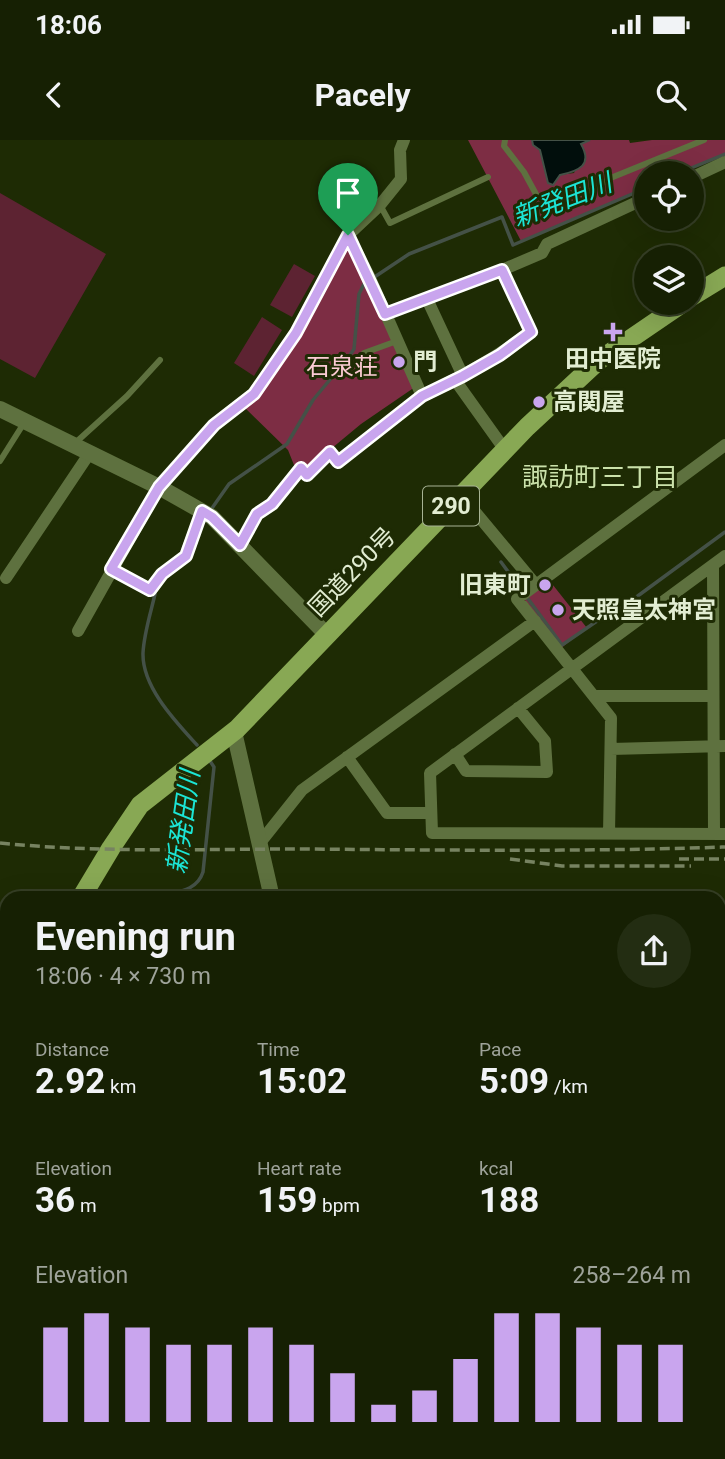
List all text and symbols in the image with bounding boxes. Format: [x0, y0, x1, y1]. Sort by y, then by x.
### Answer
text: 18:06 [35, 10, 102, 40]
icon: back [35, 76, 73, 114]
text: Pacely [314, 76, 411, 114]
icon: search [652, 76, 690, 114]
map controls [634, 161, 704, 315]
button: locate [634, 161, 704, 231]
pin [318, 163, 378, 235]
water label: 新発田川 [508, 166, 619, 233]
icon: arrive [329, 174, 367, 212]
button: layers [634, 245, 704, 315]
marker: 田中医院 [603, 322, 623, 342]
place label: 田中医院 [565, 345, 661, 373]
place label: 門 [413, 348, 437, 376]
park label: 石泉荘 [306, 353, 378, 381]
marker: 門 [391, 354, 407, 370]
place label: 高関屋 [553, 388, 625, 416]
marker: 高関屋 [531, 394, 547, 410]
district label: 諏訪町三丁目 [522, 462, 678, 492]
road number: 290 [423, 486, 479, 526]
street label: 国道290号 [303, 522, 401, 622]
place label: 旧東町 [459, 571, 531, 599]
marker: 旧東町 [537, 577, 553, 593]
place label: 天照皇太神宮 [572, 596, 716, 624]
marker: 天照皇太神宮 [550, 602, 566, 618]
water label: 新発田川 [161, 765, 206, 876]
button: share [617, 914, 691, 988]
text: Evening run [35, 915, 236, 959]
text: 18:06 · 4 × 730 m [35, 963, 211, 990]
text: Distance [35, 1038, 109, 1061]
text: Time [257, 1038, 300, 1061]
text: Pace [479, 1038, 521, 1061]
text: 2.92 [35, 1061, 105, 1102]
text: 15:02 [257, 1061, 347, 1102]
text: 5:09 [479, 1061, 549, 1102]
text: km [105, 1075, 136, 1098]
text: /km [549, 1075, 588, 1098]
text: Elevation [35, 1157, 112, 1180]
text: Heart rate [257, 1157, 342, 1180]
text: kcal [479, 1157, 513, 1180]
text: 36 [35, 1180, 75, 1221]
text: 159 [257, 1180, 317, 1221]
text: 188 [479, 1180, 539, 1221]
text: m [75, 1194, 97, 1217]
text: bpm [317, 1194, 360, 1217]
text: Elevation [35, 1262, 128, 1289]
text: 258–264 m [572, 1262, 691, 1289]

